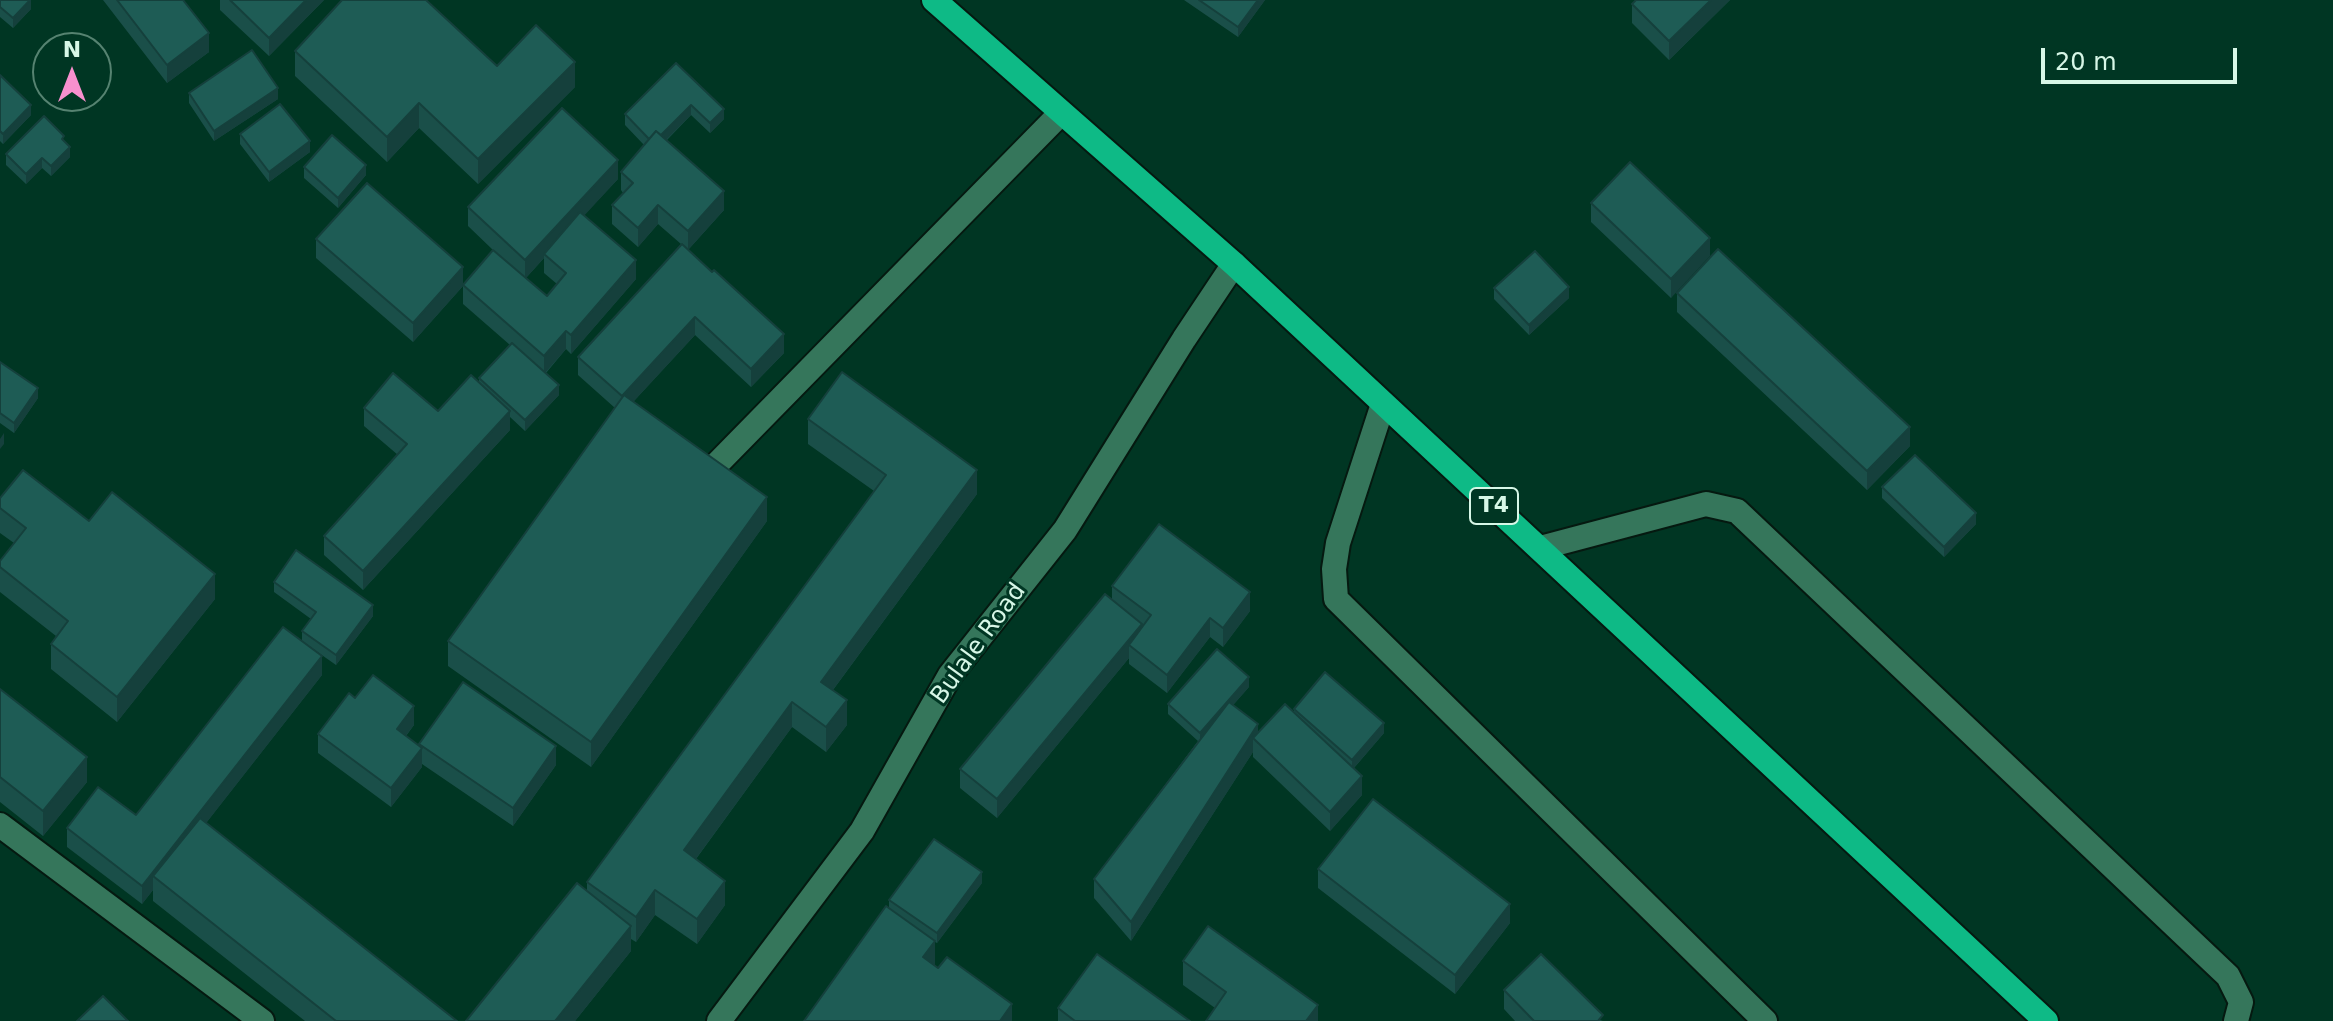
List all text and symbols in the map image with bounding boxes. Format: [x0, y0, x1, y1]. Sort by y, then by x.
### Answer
north arrow [32, 32, 112, 112]
scale bar [2045, 32, 2241, 82]
text: N [63, 37, 81, 62]
text: 20 m [2055, 48, 2117, 76]
road number: T4 [1470, 488, 1518, 524]
street label: Bulale Road [926, 578, 1032, 710]

